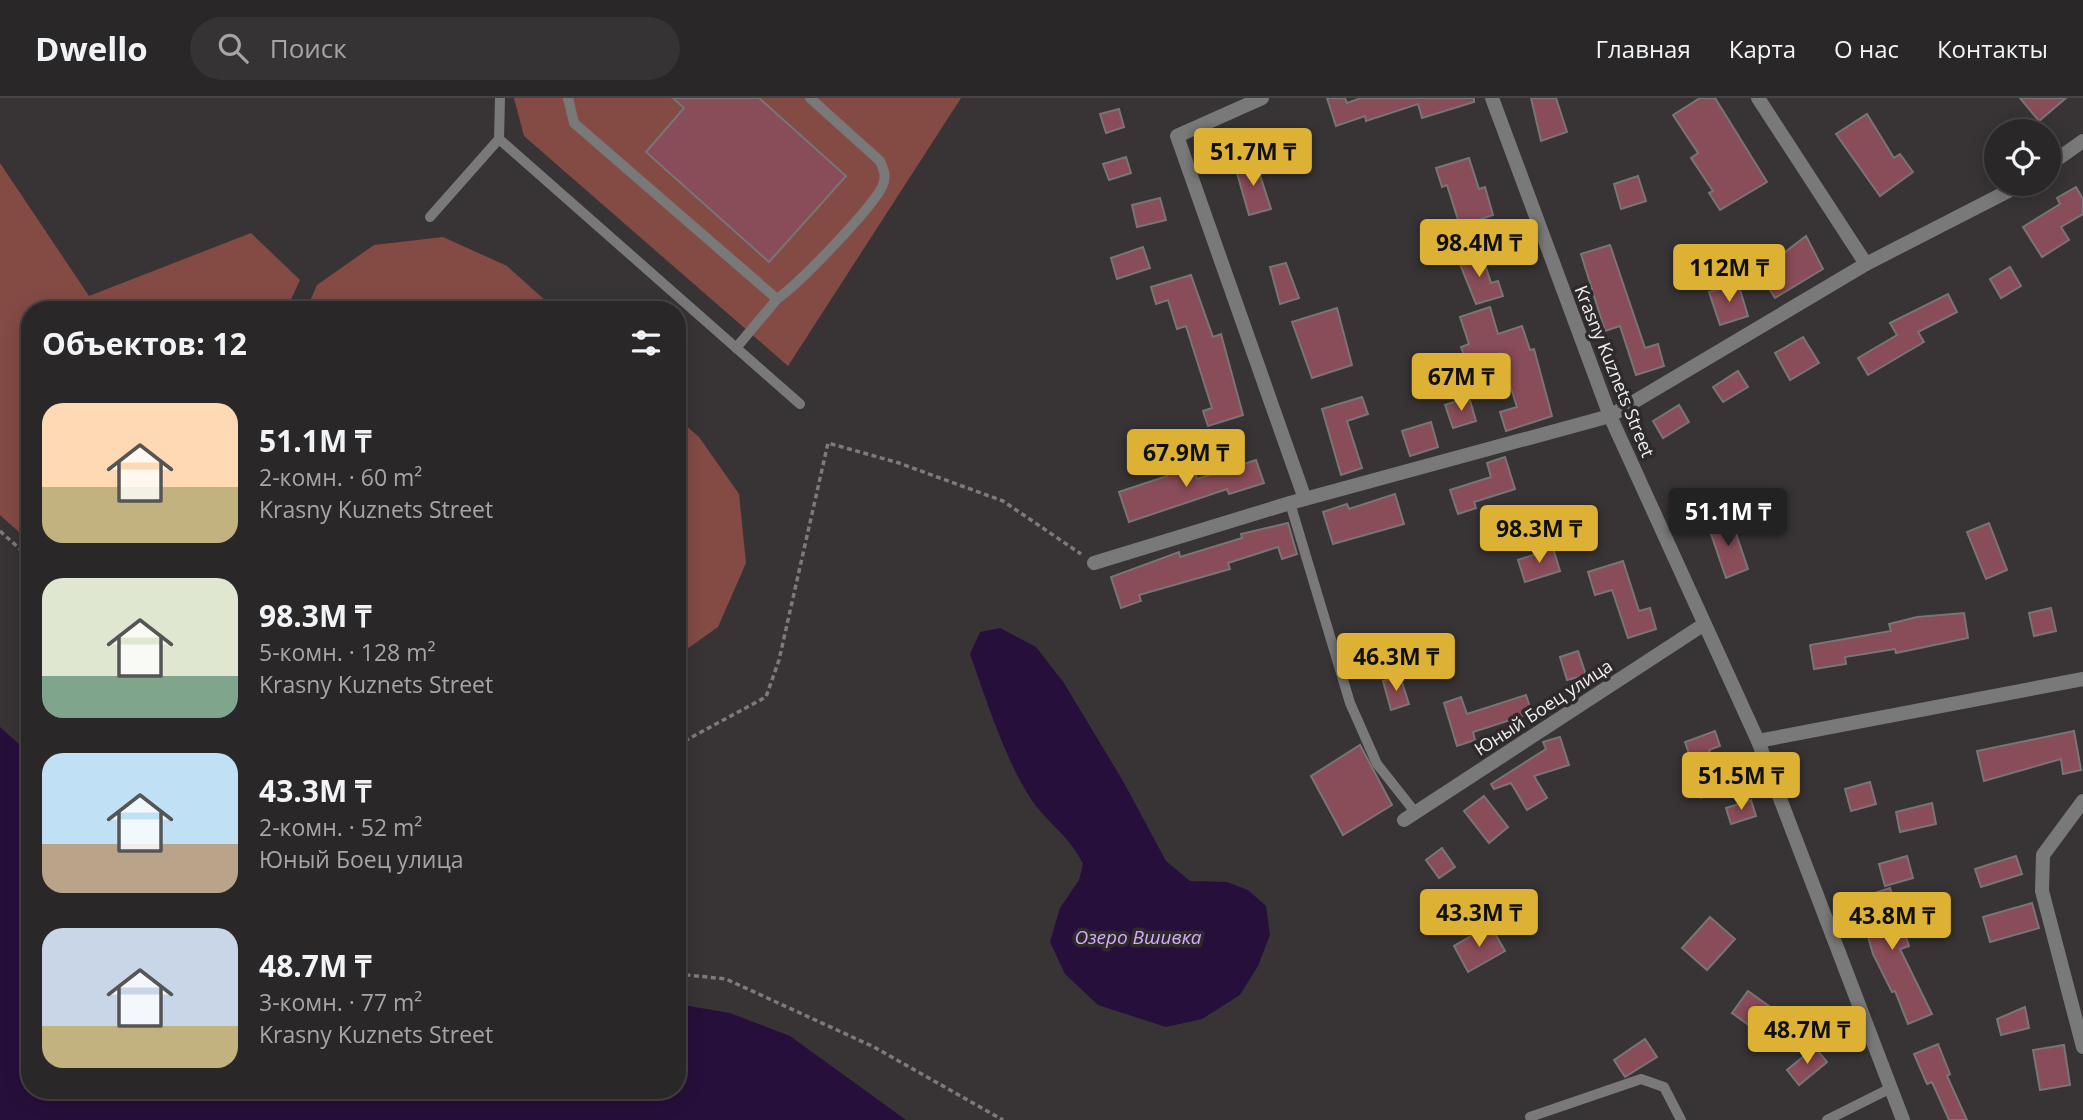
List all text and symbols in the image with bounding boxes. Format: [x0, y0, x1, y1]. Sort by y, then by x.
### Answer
search box [190, 17, 680, 80]
text: Dwello [35, 26, 148, 71]
icon: search [214, 29, 252, 67]
text: Поиск [270, 30, 347, 66]
text: Главная [1596, 32, 1691, 65]
text: Карта [1729, 32, 1796, 65]
text: О нас [1834, 32, 1899, 65]
text: Контакты [1937, 32, 2048, 65]
map controls [1984, 119, 2061, 196]
button: locate [1984, 119, 2061, 196]
pin: 51.7M ₸ [1188, 129, 1318, 188]
text: 51.7M ₸ [1210, 135, 1296, 167]
pin: 98.4M ₸ [1414, 220, 1544, 279]
text: 98.4M ₸ [1436, 226, 1522, 258]
pin: 112M ₸ [1672, 244, 1786, 304]
text: 112M ₸ [1689, 251, 1769, 283]
street label: Krasny Kuznets Street [1570, 282, 1660, 460]
text: Объектов: 12 [42, 323, 247, 364]
icon: filters [627, 324, 665, 362]
pin: 67M ₸ [1412, 354, 1510, 413]
text: 67M ₸ [1428, 360, 1494, 392]
text: 51.1M ₸ [259, 420, 371, 461]
pin: 67.9M ₸ [1121, 430, 1251, 489]
icon: home [98, 431, 182, 515]
text: 67.9M ₸ [1143, 436, 1229, 468]
text: 2-комн. · 60 m² [259, 461, 422, 493]
pin: 51.1M ₸ [1663, 489, 1793, 548]
text: Krasny Kuznets Street [259, 493, 493, 525]
text: 51.1M ₸ [1685, 495, 1771, 527]
pin: 98.3M ₸ [1474, 505, 1604, 565]
text: 98.3M ₸ [1496, 512, 1582, 544]
text: 98.3M ₸ [259, 595, 371, 636]
icon: home [98, 606, 182, 690]
pin: 46.3M ₸ [1331, 634, 1461, 693]
text: 5-комн. · 128 m² [259, 636, 435, 668]
text: 46.3M ₸ [1353, 640, 1439, 672]
street label: Юный Боец улица [1469, 653, 1617, 761]
text: Krasny Kuznets Street [259, 668, 493, 700]
pin: 51.5M ₸ [1676, 752, 1806, 812]
text: 51.5M ₸ [1698, 759, 1784, 791]
text: 43.3M ₸ [259, 770, 371, 811]
icon: home [98, 781, 182, 865]
text: 2-комн. · 52 m² [259, 811, 422, 843]
text: Юный Боец улица [259, 843, 464, 875]
pin: 43.3M ₸ [1414, 890, 1544, 949]
pin: 43.8M ₸ [1827, 892, 1957, 952]
text: 43.3M ₸ [1436, 896, 1522, 928]
text: 43.8M ₸ [1849, 899, 1935, 931]
water label: Озеро Вшивка [1074, 924, 1202, 950]
text: 48.7M ₸ [259, 945, 371, 986]
icon: home [98, 956, 182, 1040]
text: 3-комн. · 77 m² [259, 986, 422, 1018]
pin: 48.7M ₸ [1742, 1006, 1872, 1066]
text: 48.7M ₸ [1764, 1013, 1850, 1045]
text: Krasny Kuznets Street [259, 1018, 493, 1050]

